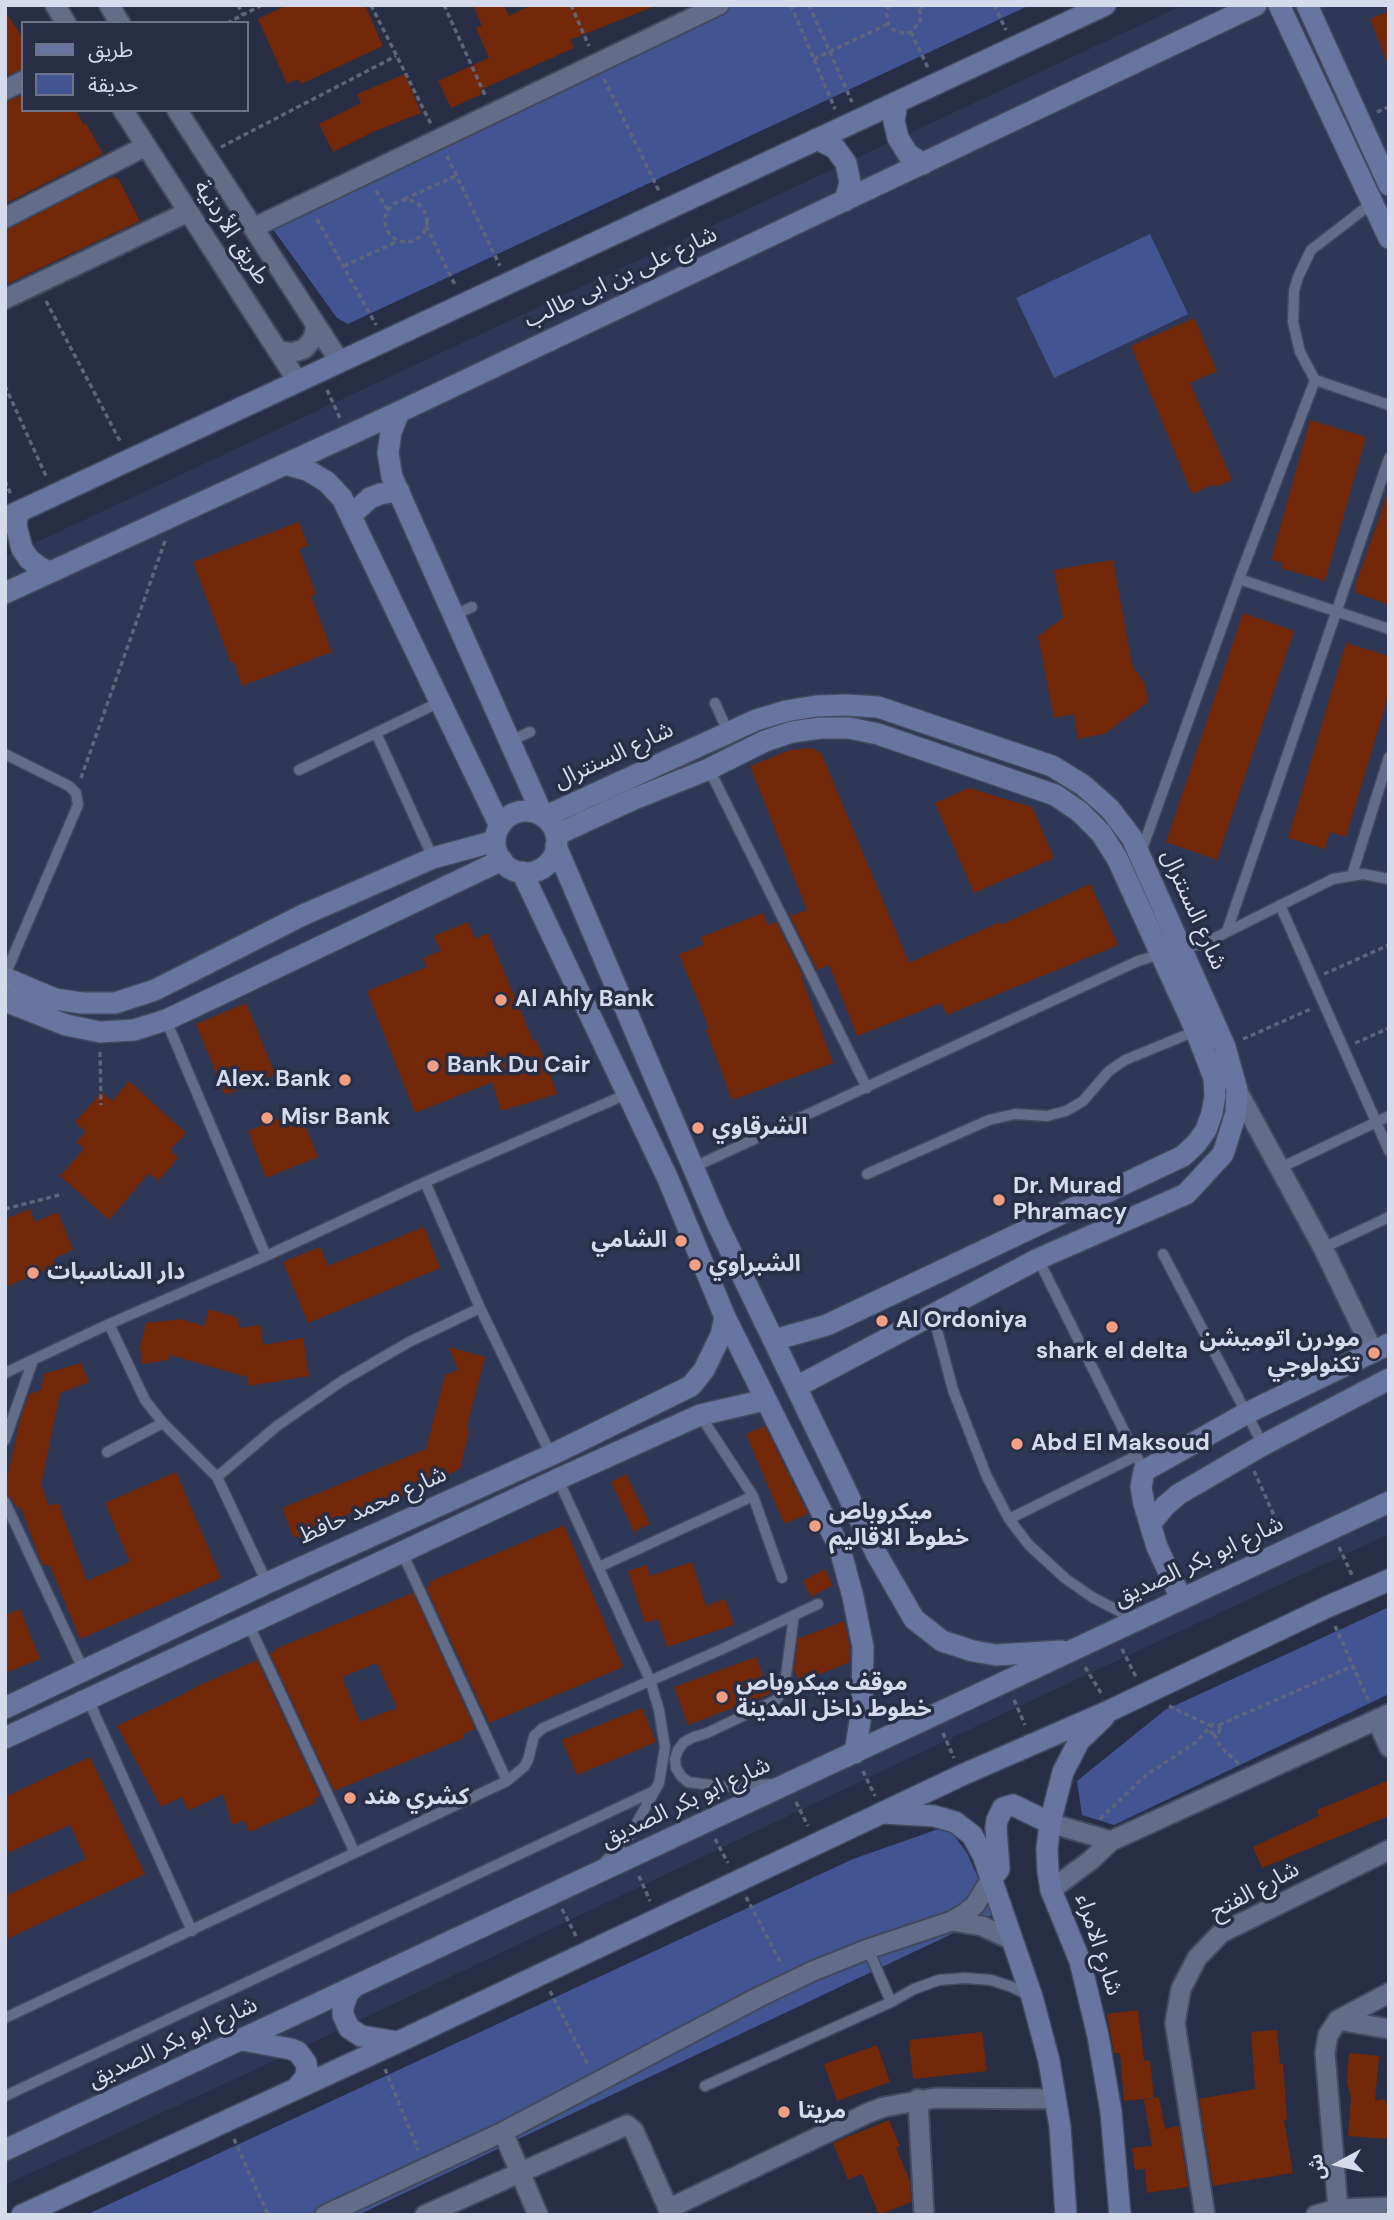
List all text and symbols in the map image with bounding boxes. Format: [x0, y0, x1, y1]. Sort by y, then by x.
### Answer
legend [21, 21, 248, 112]
text: طريق [88, 36, 133, 64]
text: حديقة [88, 71, 138, 99]
street label: طريق الأردنية [187, 176, 275, 290]
street label: شارع على بن ابى طالب [520, 221, 722, 335]
street label: شارع السنترال [550, 716, 678, 796]
street label: شارع السنترال [1154, 846, 1232, 974]
place label: Al Ahly Bank [515, 986, 654, 1014]
marker: Al Ahly Bank [493, 992, 509, 1008]
place label: Bank Du Cair [447, 1052, 590, 1080]
marker: Bank Du Cair [425, 1058, 441, 1074]
place label: Alex. Bank [216, 1066, 331, 1094]
marker: Alex. Bank [337, 1072, 353, 1088]
place label: Misr Bank [281, 1104, 390, 1132]
marker: Misr Bank [259, 1110, 275, 1126]
place label: الشرقاوي [712, 1114, 807, 1142]
marker: الشرقاوي [690, 1120, 706, 1136]
place label: Dr. Murad Phramacy [1013, 1173, 1127, 1227]
marker: Dr. Murad Phramacy [991, 1192, 1007, 1208]
place label: الشامي [591, 1227, 667, 1255]
marker: الشامي [673, 1233, 689, 1249]
place label: الشبراوي [709, 1251, 801, 1279]
marker: الشبراوي [687, 1257, 703, 1273]
place label: دار المناسبات [47, 1259, 185, 1287]
marker: دار المناسبات [25, 1265, 41, 1281]
place label: Al Ordoniya [896, 1307, 1027, 1335]
marker: Al Ordoniya [874, 1313, 890, 1329]
marker: shark el delta [1104, 1319, 1120, 1335]
place label: مودرن اتوميشن تكنولوجي [1199, 1326, 1360, 1380]
place label: shark el delta [1036, 1338, 1188, 1366]
marker: مودرن اتوميشن تكنولوجي [1366, 1345, 1382, 1361]
place label: Abd El Maksoud [1031, 1430, 1210, 1458]
marker: Abd El Maksoud [1009, 1436, 1025, 1452]
street label: شارع محمد حافظ [295, 1461, 451, 1551]
place label: ميكروباص خطوط الاقاليم [829, 1499, 969, 1553]
street label: شارع ابو بكر الصديق [1110, 1511, 1288, 1613]
marker: ميكروباص خطوط الاقاليم [807, 1518, 823, 1534]
place label: موقف ميكروباص خطوط داخل المدينة [736, 1670, 932, 1724]
marker: موقف ميكروباص خطوط داخل المدينة [714, 1689, 730, 1705]
street label: شارع ابو بكر الصديق [597, 1752, 775, 1854]
place label: كشري هند [364, 1784, 469, 1812]
marker: كشري هند [342, 1790, 358, 1806]
street label: شارع الفتح [1206, 1856, 1304, 1926]
street label: شارع الامراء [1069, 1891, 1127, 1999]
street label: شارع ابو بكر الصديق [84, 1992, 262, 2094]
place label: مريتا [798, 2098, 846, 2126]
marker: مريتا [776, 2104, 792, 2120]
north arrow [1303, 2129, 1373, 2199]
text: ش [1303, 2152, 1331, 2182]

